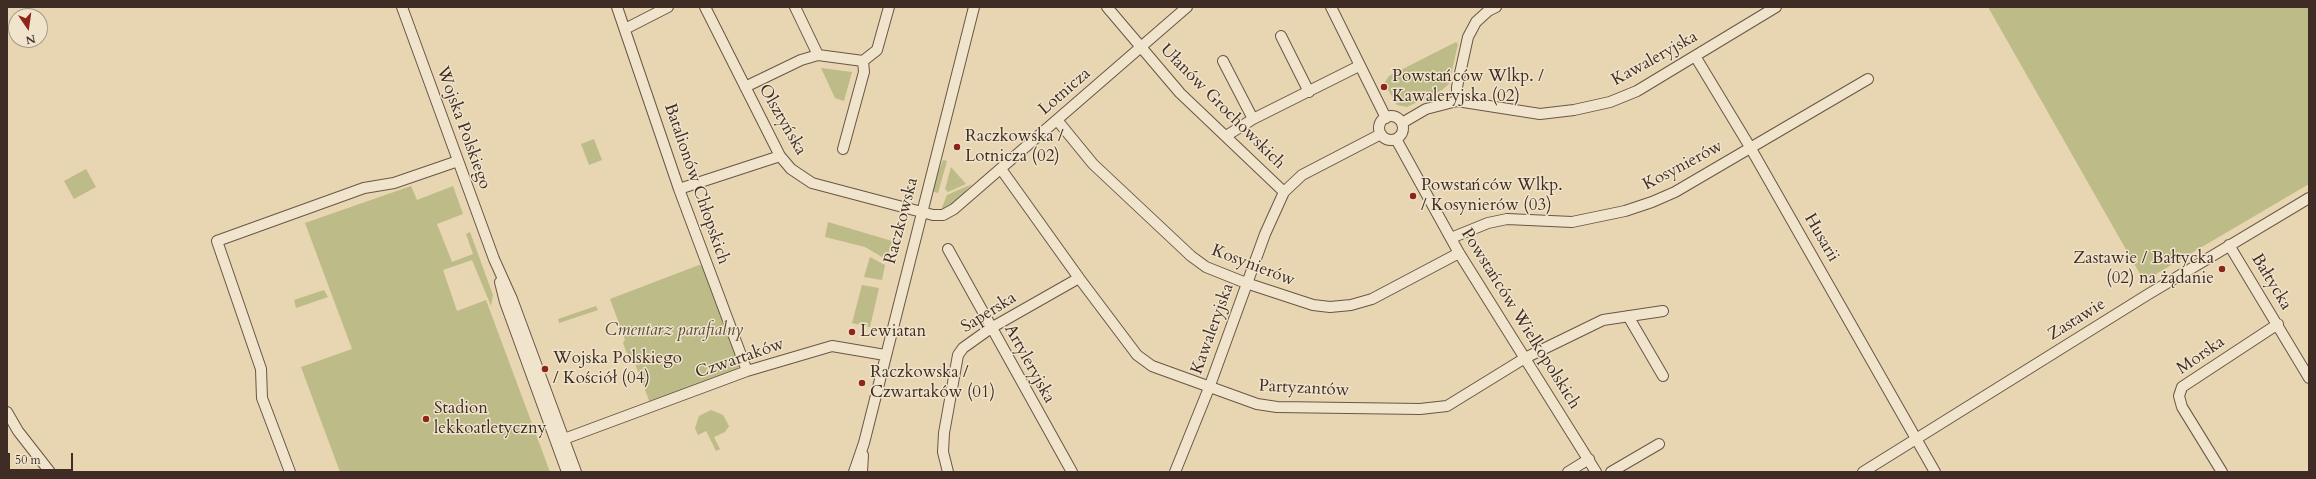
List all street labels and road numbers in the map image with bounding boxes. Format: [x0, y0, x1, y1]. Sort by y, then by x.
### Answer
street label: Kawaleryjska [1608, 27, 1702, 91]
street label: Ułanów Grochowskich [1155, 40, 1289, 174]
street label: Wojska Polskiego [431, 64, 495, 192]
street label: Lotnicza [1035, 64, 1095, 120]
street label: Olsztyńska [754, 81, 810, 159]
street label: Batalionów Chłopskich [659, 101, 733, 267]
street label: Kosynierów [1639, 136, 1727, 196]
street label: Raczkowska [881, 176, 923, 266]
street label: Husarii [1799, 210, 1843, 266]
street label: Powstańców Wielkopolskich [1456, 225, 1584, 413]
street label: Kosynierów [1208, 241, 1298, 291]
street label: Bałtycka [2246, 250, 2296, 314]
street label: Kawaleryjska [1187, 281, 1239, 377]
street label: Saperska [958, 288, 1020, 338]
street label: Zastawie [2044, 294, 2110, 346]
street label: Artyleryjska [999, 321, 1059, 407]
street label: Morska [2173, 332, 2229, 380]
street label: Czwartaków [693, 334, 787, 384]
street label: Partyzantów [1258, 376, 1350, 402]

